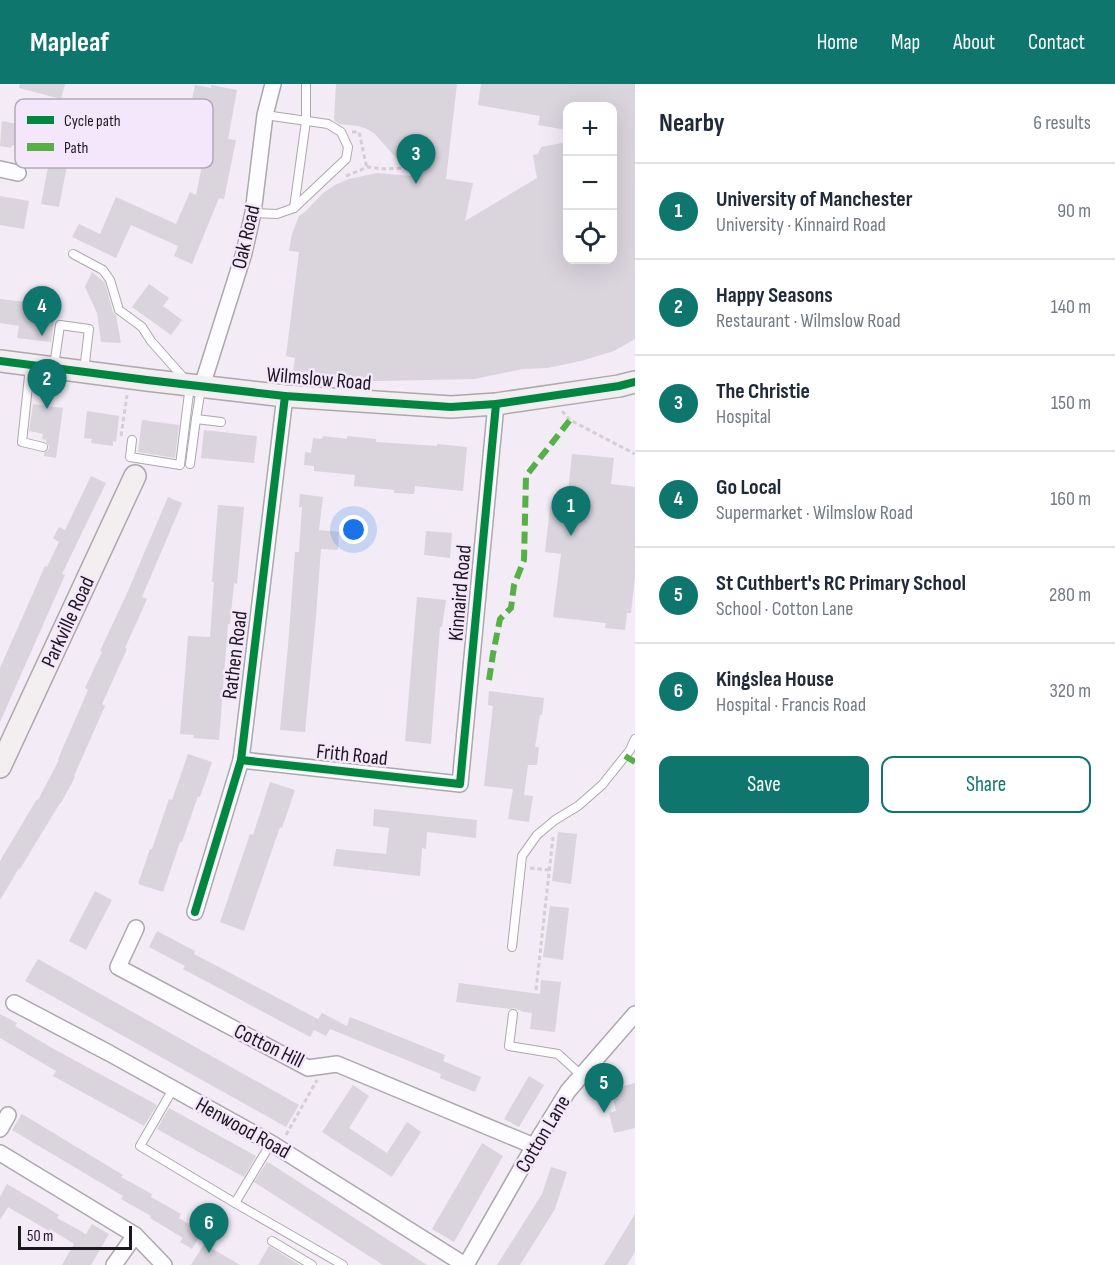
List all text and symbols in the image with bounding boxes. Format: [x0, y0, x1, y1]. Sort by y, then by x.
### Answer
text: Mapleaf [30, 26, 109, 59]
text: Home [817, 30, 858, 55]
text: Map [891, 30, 920, 55]
text: About [953, 30, 995, 55]
text: Contact [1028, 30, 1085, 55]
legend [15, 99, 213, 168]
map controls [563, 102, 617, 264]
button: + [563, 102, 617, 156]
text: Nearby [659, 108, 725, 139]
text: 6 results [1033, 111, 1091, 135]
text: Cycle path [64, 112, 121, 131]
pin: 3 [396, 135, 436, 184]
text: Path [64, 139, 88, 158]
button: − [563, 156, 617, 210]
text: University of Manchester [716, 186, 912, 213]
text: 1 [675, 199, 682, 223]
text: 90 m [1057, 199, 1091, 223]
street label: Oak Road [227, 203, 265, 271]
button: locate [563, 210, 617, 264]
text: University · Kinnaird Road [716, 213, 886, 237]
text: Happy Seasons [716, 282, 833, 309]
pin: 4 [22, 286, 62, 336]
text: 2 [674, 295, 683, 319]
text: 140 m [1051, 295, 1091, 319]
text: Restaurant · Wilmslow Road [716, 309, 901, 333]
pin: 2 [28, 360, 66, 409]
street label: Wilmslow Road [266, 362, 372, 396]
text: The Christie [716, 378, 810, 405]
text: 3 [674, 391, 683, 415]
text: 150 m [1051, 391, 1091, 415]
text: Hospital [716, 405, 771, 429]
text: Go Local [716, 474, 781, 501]
pin: 1 [552, 486, 590, 536]
text: 4 [674, 487, 683, 511]
text: 160 m [1050, 487, 1091, 511]
text: Supermarket · Wilmslow Road [716, 501, 913, 525]
your location [339, 515, 368, 544]
street label: Kinnaird Road [443, 544, 477, 642]
text: St Cuthbert's RC Primary School [716, 570, 966, 597]
street label: Parkville Road [36, 573, 100, 671]
text: 5 [674, 583, 683, 607]
text: 280 m [1049, 583, 1091, 607]
text: School · Cotton Lane [716, 597, 853, 621]
street label: Rathen Road [217, 609, 253, 701]
text: Kingslea House [716, 666, 834, 693]
text: 6 [674, 679, 683, 703]
text: 320 m [1049, 679, 1091, 703]
text: Hospital · Francis Road [716, 693, 866, 717]
street label: Frith Road [315, 739, 389, 771]
button: Save [659, 756, 869, 813]
button: Share [881, 756, 1091, 813]
street label: Cotton Hill [230, 1018, 308, 1074]
pin: 5 [584, 1064, 624, 1113]
street label: Cotton Lane [510, 1091, 576, 1177]
street label: Henwood Road [191, 1092, 295, 1164]
pin: 6 [190, 1204, 228, 1253]
scale bar [18, 1223, 132, 1250]
text: 50 m [27, 1227, 53, 1246]

